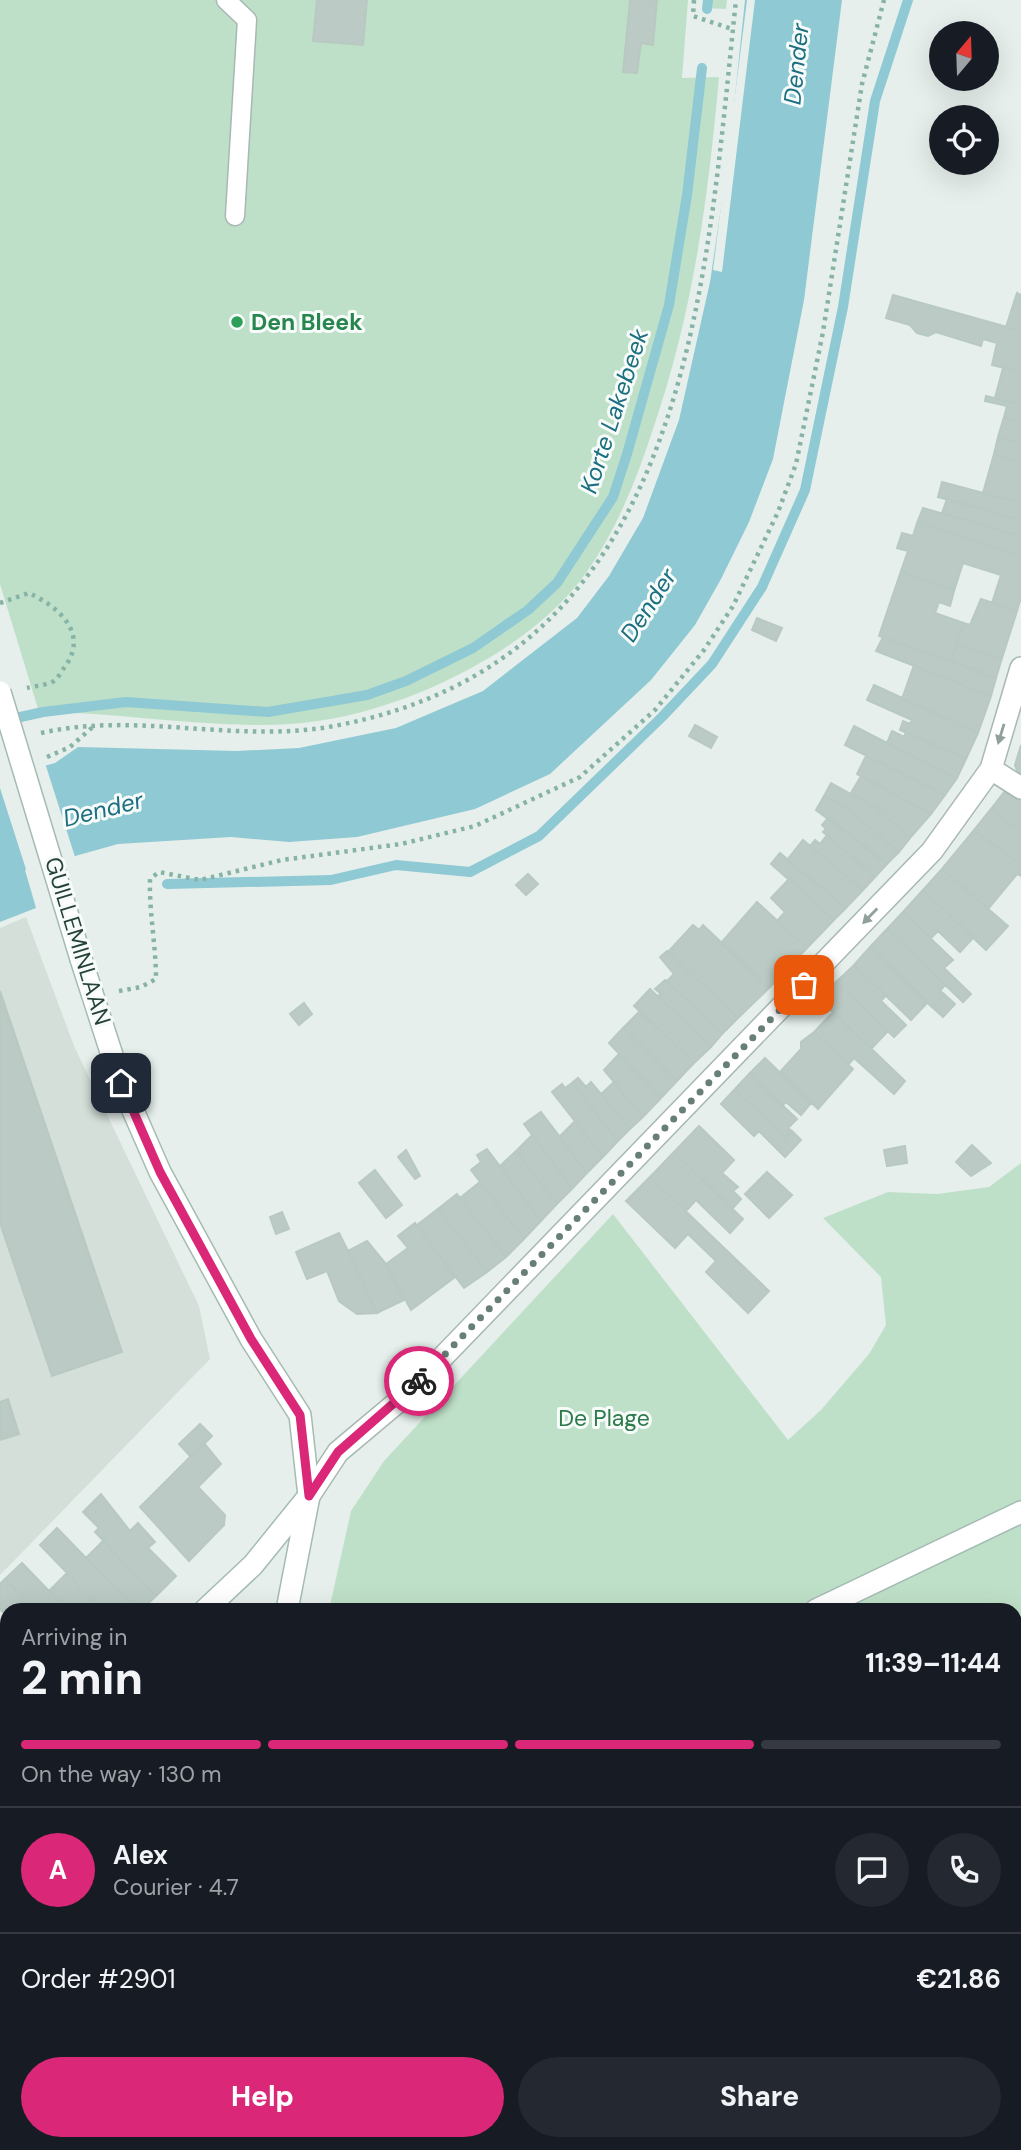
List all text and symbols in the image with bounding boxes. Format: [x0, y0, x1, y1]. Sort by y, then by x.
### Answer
water label: Dender [776, 21, 816, 106]
north arrow [929, 21, 999, 91]
map controls [929, 21, 999, 175]
button: locate [929, 105, 999, 175]
place label: Den Bleek [251, 307, 363, 337]
marker: Den Bleek [229, 314, 245, 330]
water label: Korte Lakebeek [573, 324, 655, 497]
water label: Dender [613, 561, 684, 648]
one-way arrow [996, 723, 1006, 744]
water label: Dender [60, 784, 147, 834]
street label: GUILLEMINLAAN [38, 853, 118, 1029]
one-way arrow [861, 907, 878, 924]
pin [774, 955, 834, 1015]
icon: bag [785, 966, 823, 1004]
pin [91, 1053, 151, 1113]
icon: home [102, 1064, 140, 1102]
courier [384, 1346, 454, 1416]
icon: bike [400, 1362, 438, 1400]
park label: De Plage [558, 1403, 650, 1433]
text: Arriving in [21, 1622, 127, 1652]
text: 11:39–11:44 [865, 1646, 1001, 1680]
text: 2 min [21, 1648, 143, 1708]
text: On the way · 130 m [21, 1759, 222, 1789]
button: chat [835, 1833, 909, 1907]
button: phone [927, 1833, 1001, 1907]
text: Alex [113, 1838, 168, 1872]
text: A [49, 1853, 67, 1887]
text: Courier · 4.7 [113, 1872, 239, 1902]
text: Order #2901 [21, 1962, 176, 1996]
text: €21.86 [916, 1962, 1001, 1996]
button: Help [21, 2057, 504, 2137]
button: Share [518, 2057, 1001, 2137]

